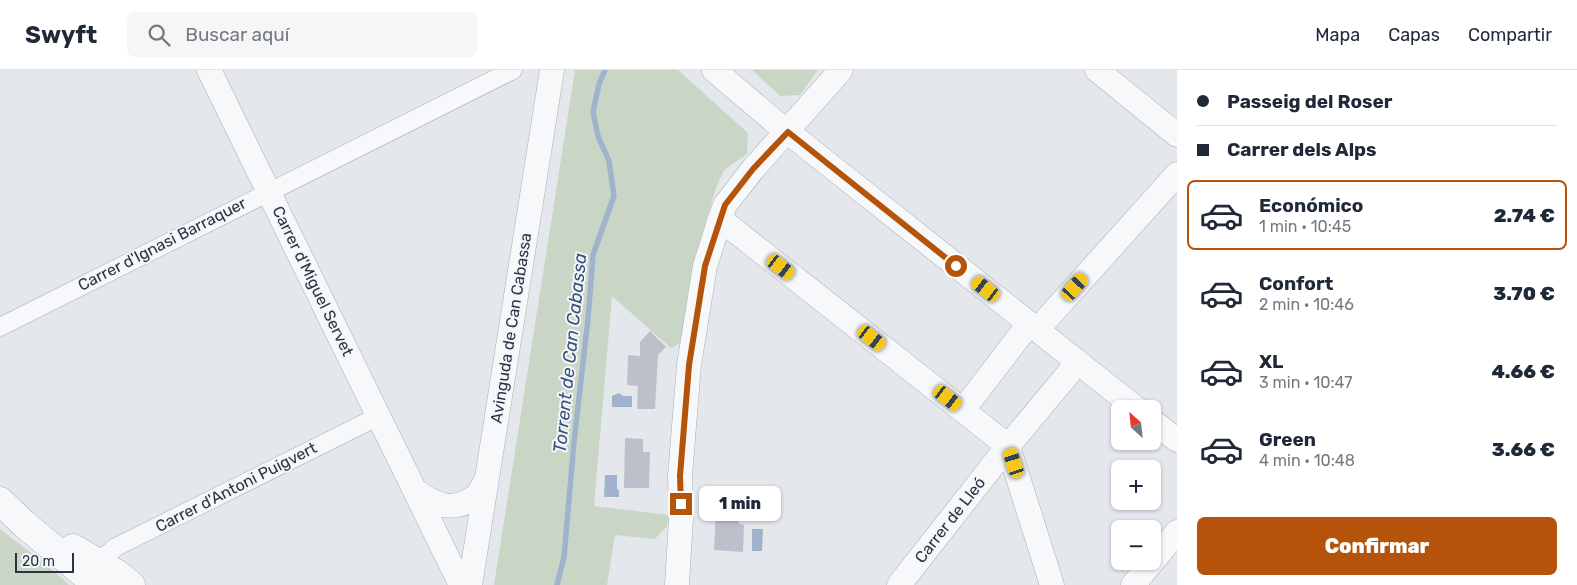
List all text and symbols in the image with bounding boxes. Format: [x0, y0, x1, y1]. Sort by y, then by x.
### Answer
search box [127, 12, 477, 57]
text: Swyft [25, 21, 97, 49]
icon: search [145, 21, 173, 49]
text: Buscar aquí [185, 23, 289, 46]
text: Mapa [1315, 24, 1360, 46]
text: Capas [1388, 24, 1440, 46]
text: Compartir [1468, 24, 1552, 46]
text: Passeig del Roser [1227, 90, 1392, 113]
text: Carrer dels Alps [1227, 138, 1377, 161]
street label: Carrer d'Ignasi Barraquer [75, 193, 249, 295]
icon: car [1199, 193, 1244, 238]
text: Económico [1259, 194, 1363, 217]
street label: Carrer d'Miguel Servet [268, 203, 358, 359]
text: 2.74 € [1494, 204, 1555, 227]
text: 1 min · 10:45 [1259, 217, 1351, 236]
street label: Avinguda de Can Cabassa [487, 231, 535, 425]
water label: Torrent de Can Cabassa [549, 252, 591, 454]
car [764, 252, 797, 282]
route start [945, 255, 967, 277]
car [1059, 271, 1090, 303]
icon: car [1199, 271, 1244, 316]
text: Confort [1259, 272, 1333, 295]
car [969, 274, 1002, 304]
text: 3.70 € [1493, 282, 1555, 305]
text: 2 min · 10:46 [1259, 295, 1354, 314]
car [855, 323, 888, 353]
icon: car [1199, 349, 1244, 394]
text: XL [1259, 350, 1283, 373]
text: 4.66 € [1491, 360, 1555, 383]
text: 3 min · 10:47 [1259, 373, 1352, 392]
car [931, 383, 964, 413]
north arrow [1111, 400, 1161, 450]
map controls [1111, 400, 1161, 570]
icon: car [1199, 427, 1244, 472]
text: Green [1259, 428, 1316, 451]
street label: Carrer d'Antoni Puigvert [152, 438, 320, 536]
text: 3.66 € [1492, 438, 1555, 461]
car [1002, 446, 1025, 480]
text: 4 min · 10:48 [1259, 451, 1355, 470]
button: + [1111, 460, 1161, 510]
street label: Carrer de Lleó [911, 473, 989, 567]
callout: 1 min [698, 486, 781, 522]
route end [670, 493, 692, 515]
text: 1 min [719, 494, 761, 513]
button: Confirmar [1197, 517, 1557, 575]
button: − [1111, 520, 1161, 570]
scale bar [15, 550, 74, 573]
text: 20 m [22, 553, 55, 570]

